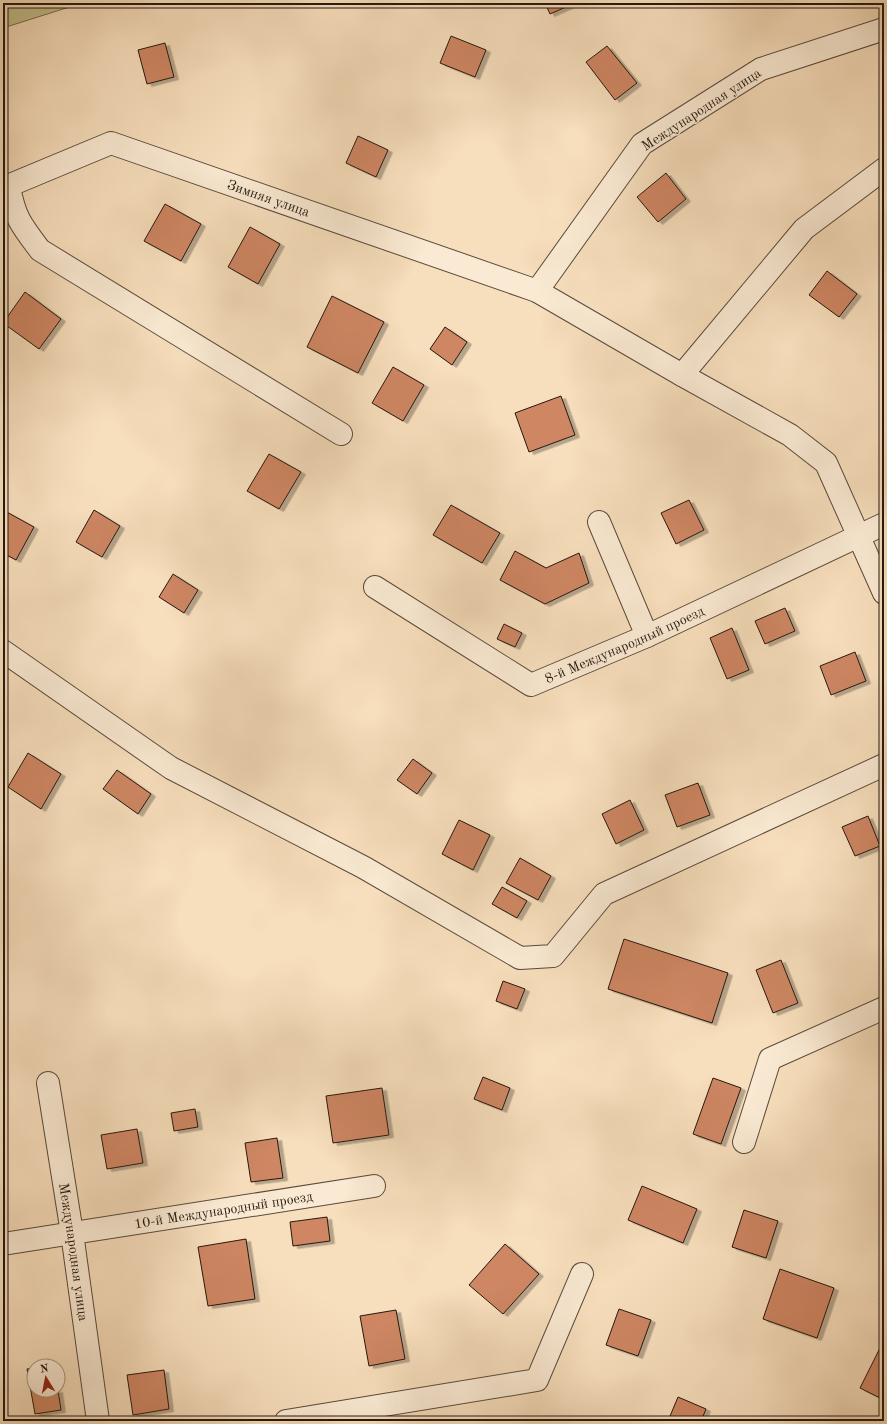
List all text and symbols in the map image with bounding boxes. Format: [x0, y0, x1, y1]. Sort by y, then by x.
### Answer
street label: Международная улица [639, 66, 764, 154]
street label: Зимняя улица [225, 178, 312, 220]
street label: 8-й Международный проезд [543, 604, 707, 686]
street label: Международная улица [56, 1182, 90, 1322]
street label: 10-й Международный проезд [133, 1190, 314, 1231]
north arrow [26, 1358, 66, 1398]
text: N [39, 1363, 50, 1376]

